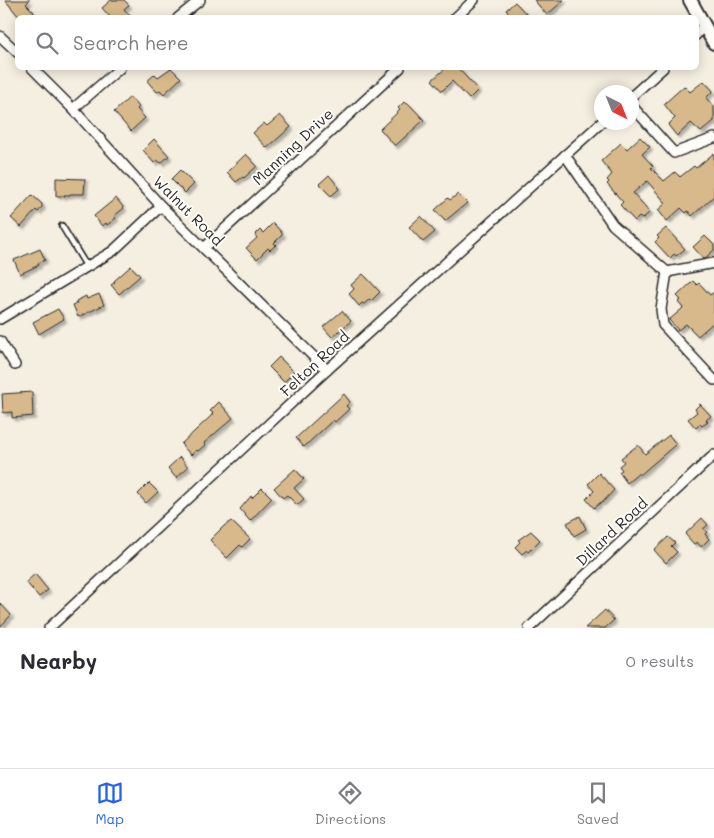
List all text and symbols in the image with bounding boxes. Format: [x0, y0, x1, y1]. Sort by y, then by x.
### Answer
search box [15, 15, 699, 70]
icon: search [33, 29, 61, 57]
text: Search here [73, 30, 189, 55]
north arrow [594, 85, 639, 130]
street label: Manning Drive [247, 104, 337, 189]
street label: Walnut Road [149, 171, 228, 250]
street label: Felton Road [276, 326, 353, 400]
street label: Dillard Road [571, 493, 651, 570]
text: Nearby [20, 647, 97, 674]
text: 0 results [626, 650, 694, 671]
tab: Map [95, 779, 124, 828]
tab: Directions [315, 779, 386, 828]
tab: Saved [577, 779, 619, 828]

